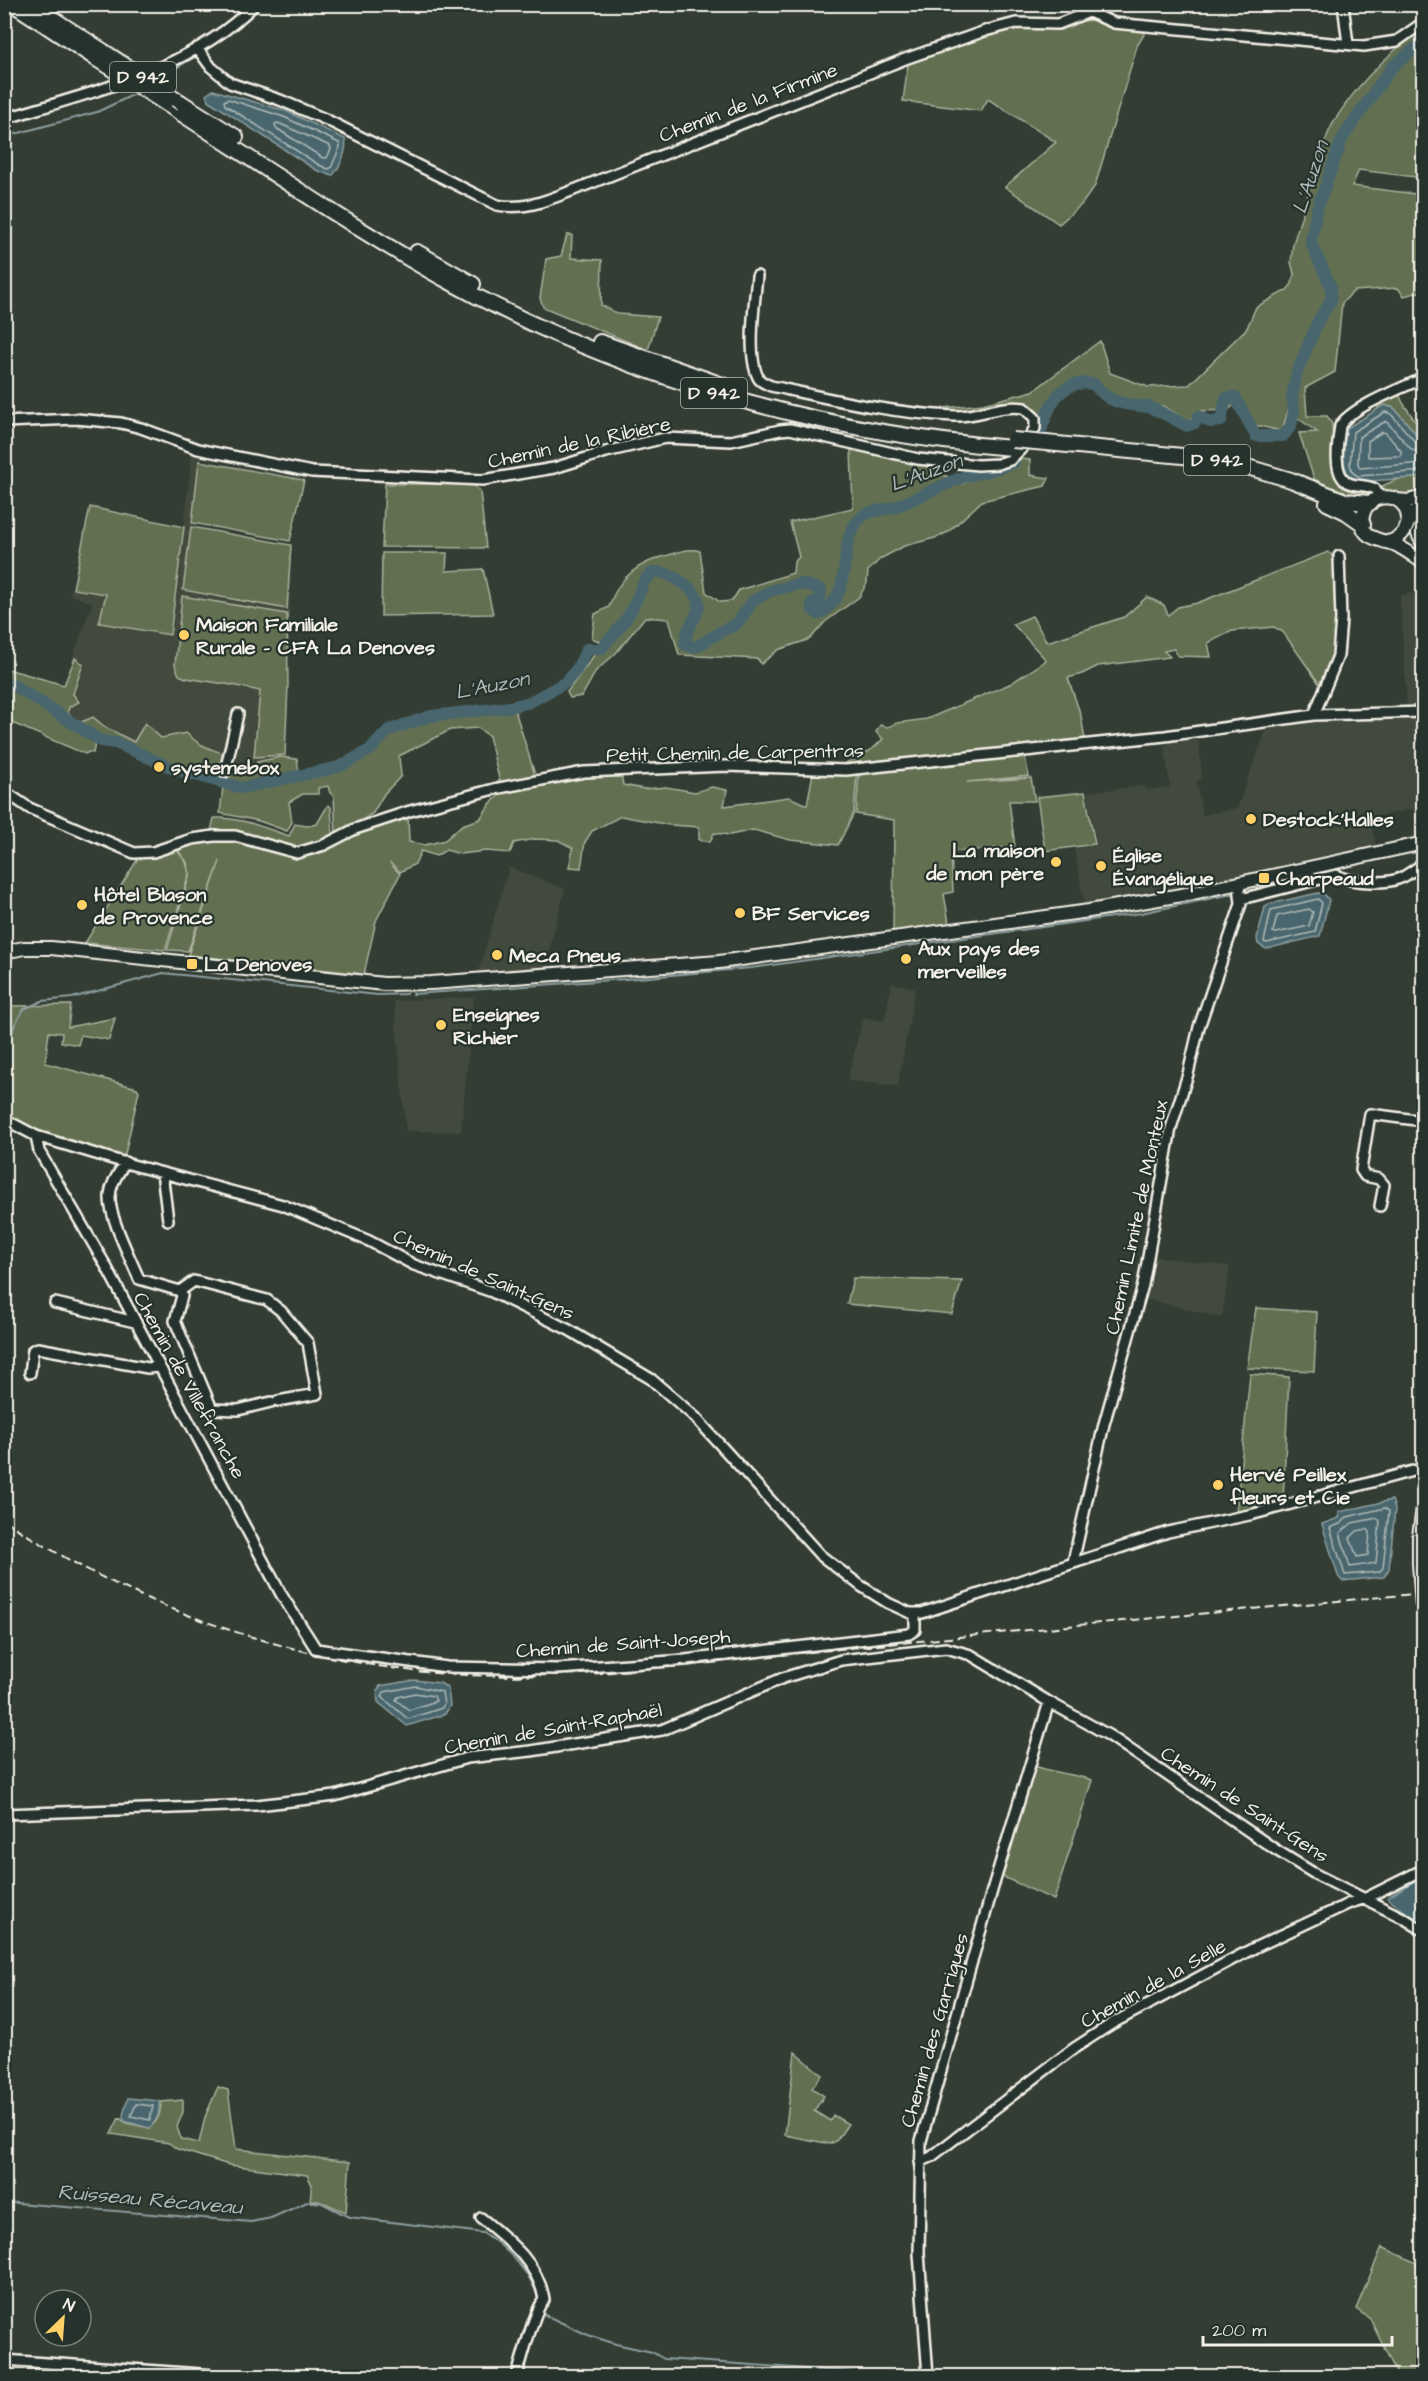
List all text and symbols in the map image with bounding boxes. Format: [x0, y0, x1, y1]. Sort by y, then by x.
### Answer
street label: Chemin de la Firmine [655, 56, 842, 150]
road number: D 942 [110, 62, 176, 92]
water label: L'Auzon [1285, 136, 1336, 217]
road number: D 942 [681, 378, 747, 408]
street label: Chemin de la Ribière [485, 410, 673, 476]
road number: D 942 [1184, 445, 1250, 475]
water label: L'Auzon [886, 446, 968, 499]
place label: Maison Familiale Rurale - CFA La Denoves [196, 611, 435, 662]
marker: Maison Familiale Rurale - CFA La Denoves [177, 628, 191, 642]
water label: L'Auzon [453, 664, 533, 707]
street label: Petit Chemin de Carpentras [606, 737, 864, 769]
place label: systemebox [171, 754, 280, 783]
marker: systemebox [152, 760, 166, 774]
place label: Destock'Halles [1263, 806, 1394, 834]
marker: Destock'Halles [1244, 812, 1258, 826]
place label: La maison de mon père [925, 837, 1044, 888]
place label: Église Évangélique [1113, 842, 1214, 894]
marker: La maison de mon père [1049, 855, 1063, 869]
marker: Église Évangélique [1094, 859, 1108, 873]
place label: Charpeaud [1276, 865, 1375, 893]
marker: Charpeaud [1257, 871, 1271, 885]
place label: Hôtel Blason de Provence [93, 881, 213, 932]
marker: Hôtel Blason de Provence [75, 898, 89, 912]
place label: BF Services [752, 900, 870, 928]
marker: BF Services [733, 906, 747, 920]
place label: Aux pays des merveilles [918, 935, 1040, 986]
place label: Meca Pneus [509, 942, 621, 970]
marker: Meca Pneus [490, 948, 504, 962]
place label: La Denoves [204, 951, 312, 979]
marker: Aux pays des merveilles [899, 952, 913, 966]
marker: La Denoves [185, 957, 199, 971]
place label: Enseignes Richier [453, 1001, 540, 1052]
marker: Enseignes Richier [434, 1018, 448, 1032]
street label: Chemin Limite de Monteux [1098, 1097, 1176, 1337]
street label: Chemin de Saint-Gens [389, 1222, 579, 1327]
street label: Chemin de Villefranche [126, 1287, 252, 1484]
place label: Hervé Peillex fleurs et Cie [1229, 1461, 1350, 1512]
marker: Hervé Peillex fleurs et Cie [1211, 1478, 1225, 1492]
street label: Chemin de Saint-Joseph [515, 1623, 731, 1665]
street label: Chemin de Saint-Raphaël [442, 1696, 664, 1762]
street label: Chemin de Saint-Gens [1155, 1740, 1334, 1870]
street label: Chemin des Garrigues [894, 1930, 977, 2131]
street label: Chemin de la Selle [1076, 1932, 1232, 2036]
water label: Ruisseau Récaveau [57, 2177, 245, 2222]
north arrow [33, 2288, 93, 2348]
text: N [60, 2293, 78, 2317]
scale bar [1203, 2309, 1392, 2347]
text: 200 m [1212, 2318, 1266, 2343]

